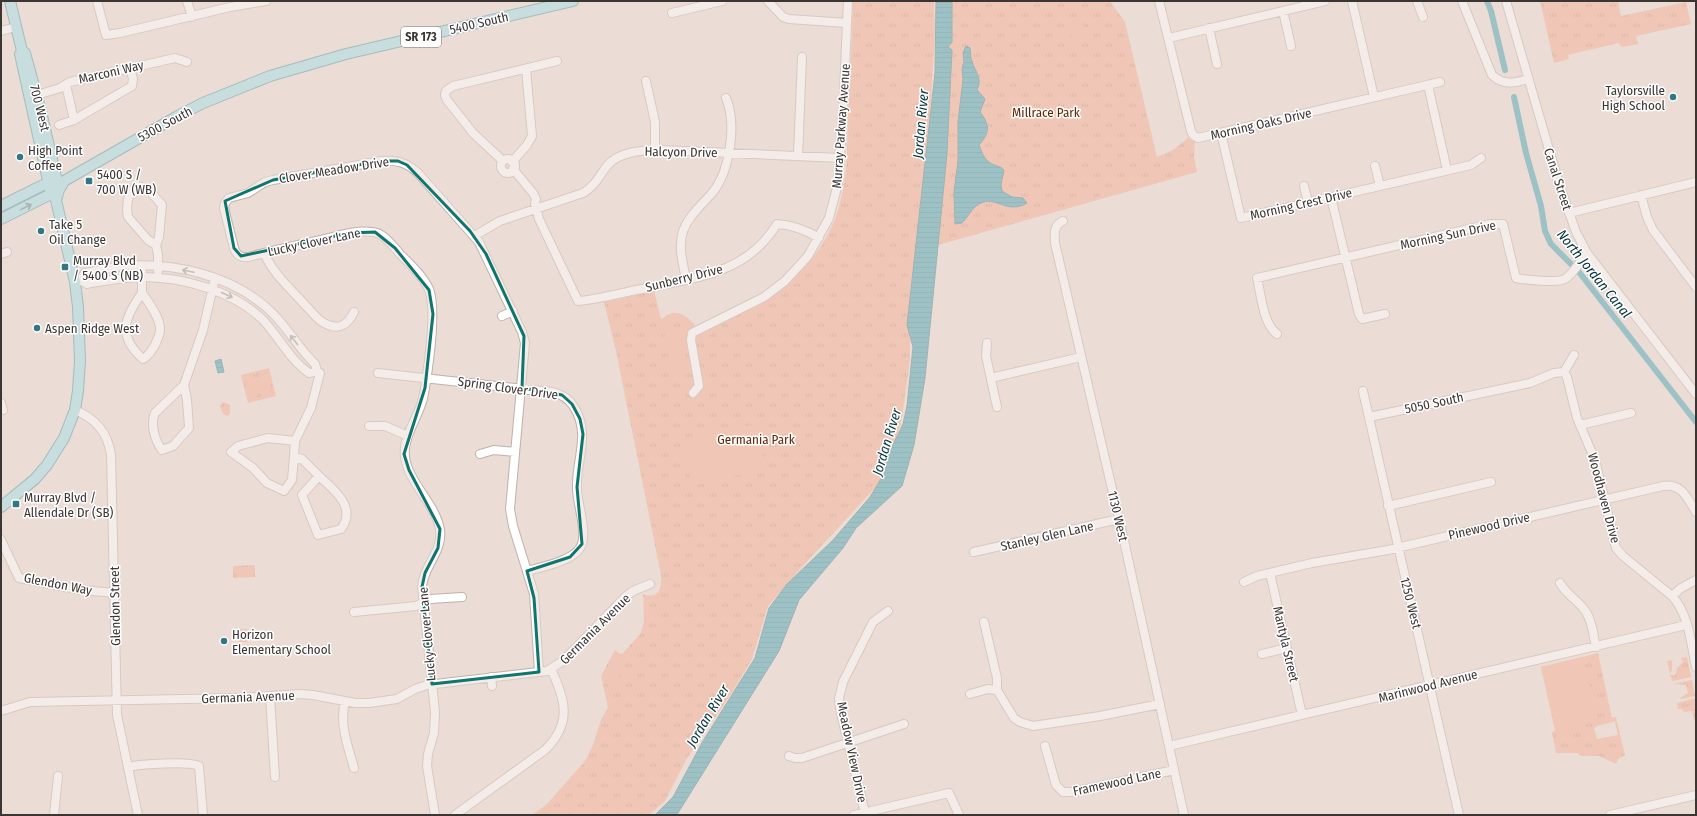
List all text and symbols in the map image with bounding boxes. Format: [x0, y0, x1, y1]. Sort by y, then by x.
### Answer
street label: 5400 South [448, 9, 510, 37]
road number: SR 173 [401, 27, 441, 47]
street label: Marconi Way [77, 57, 145, 87]
street label: Murray Parkway Avenue [829, 63, 853, 189]
street label: 700 West [27, 83, 53, 134]
place label: Taylorsville High School [1602, 83, 1666, 113]
water label: Jordan River [909, 87, 933, 160]
marker: Taylorsville High School [1668, 92, 1678, 102]
street label: 5300 South [135, 103, 195, 145]
park label: Millrace Park [1012, 105, 1081, 120]
street label: Morning Oaks Drive [1209, 105, 1313, 143]
place label: High Point Coffee [28, 143, 84, 173]
street label: Halcyon Drive [644, 144, 718, 160]
street label: Canal Street [1541, 146, 1575, 213]
marker: High Point Coffee [15, 152, 25, 162]
street label: Clover Meadow Drive [278, 154, 390, 186]
place label: 5400 S / 700 W (WB) [97, 167, 156, 197]
marker: 5400 S / 700 W (WB) [84, 176, 94, 186]
street label: Morning Crest Drive [1249, 185, 1353, 223]
one-way arrow [20, 203, 32, 210]
place label: Take 5 Oil Change [49, 217, 106, 247]
street label: Morning Sun Drive [1399, 218, 1497, 252]
street label: Lucky Clover Lane [266, 225, 362, 259]
marker: Take 5 Oil Change [36, 226, 46, 236]
water label: North Jordan Canal [1553, 226, 1635, 322]
place label: Murray Blvd / 5400 S (NB) [73, 253, 143, 283]
street label: Sunberry Drive [644, 261, 724, 295]
marker: Murray Blvd / 5400 S (NB) [60, 262, 70, 272]
one-way arrow [182, 267, 195, 275]
one-way arrow [221, 292, 233, 299]
place label: Aspen Ridge West [45, 321, 140, 336]
marker: Aspen Ridge West [32, 323, 42, 333]
one-way arrow [290, 335, 298, 346]
street label: Spring Clover Drive [457, 374, 559, 402]
street label: 5050 South [1403, 389, 1465, 417]
water label: Jordan River [868, 405, 906, 479]
park label: Germania Park [717, 432, 796, 447]
street label: Woodhaven Drive [1585, 451, 1623, 545]
street label: 1130 West [1105, 489, 1131, 543]
place label: Murray Blvd / Allendale Dr (SB) [24, 490, 114, 520]
marker: Murray Blvd / Allendale Dr (SB) [11, 499, 21, 509]
street label: Pinewood Drive [1447, 509, 1531, 543]
street label: Stanley Glen Lane [999, 518, 1095, 554]
street label: Glendon Street [107, 565, 123, 646]
street label: Glendon Way [23, 570, 94, 598]
street label: 1250 West [1397, 576, 1425, 631]
street label: Lucky Clover Lane [415, 586, 439, 682]
street label: Germania Avenue [557, 591, 633, 667]
street label: Mantyla Street [1270, 605, 1302, 684]
place label: Horizon Elementary School [232, 627, 332, 657]
marker: Horizon Elementary School [219, 636, 229, 646]
street label: Marinwood Avenue [1377, 666, 1479, 706]
water label: Jordan River [682, 681, 734, 751]
street label: Germania Avenue [201, 688, 295, 706]
street label: Meadow View Drive [834, 700, 870, 804]
street label: Framewood Lane [1072, 765, 1162, 799]

